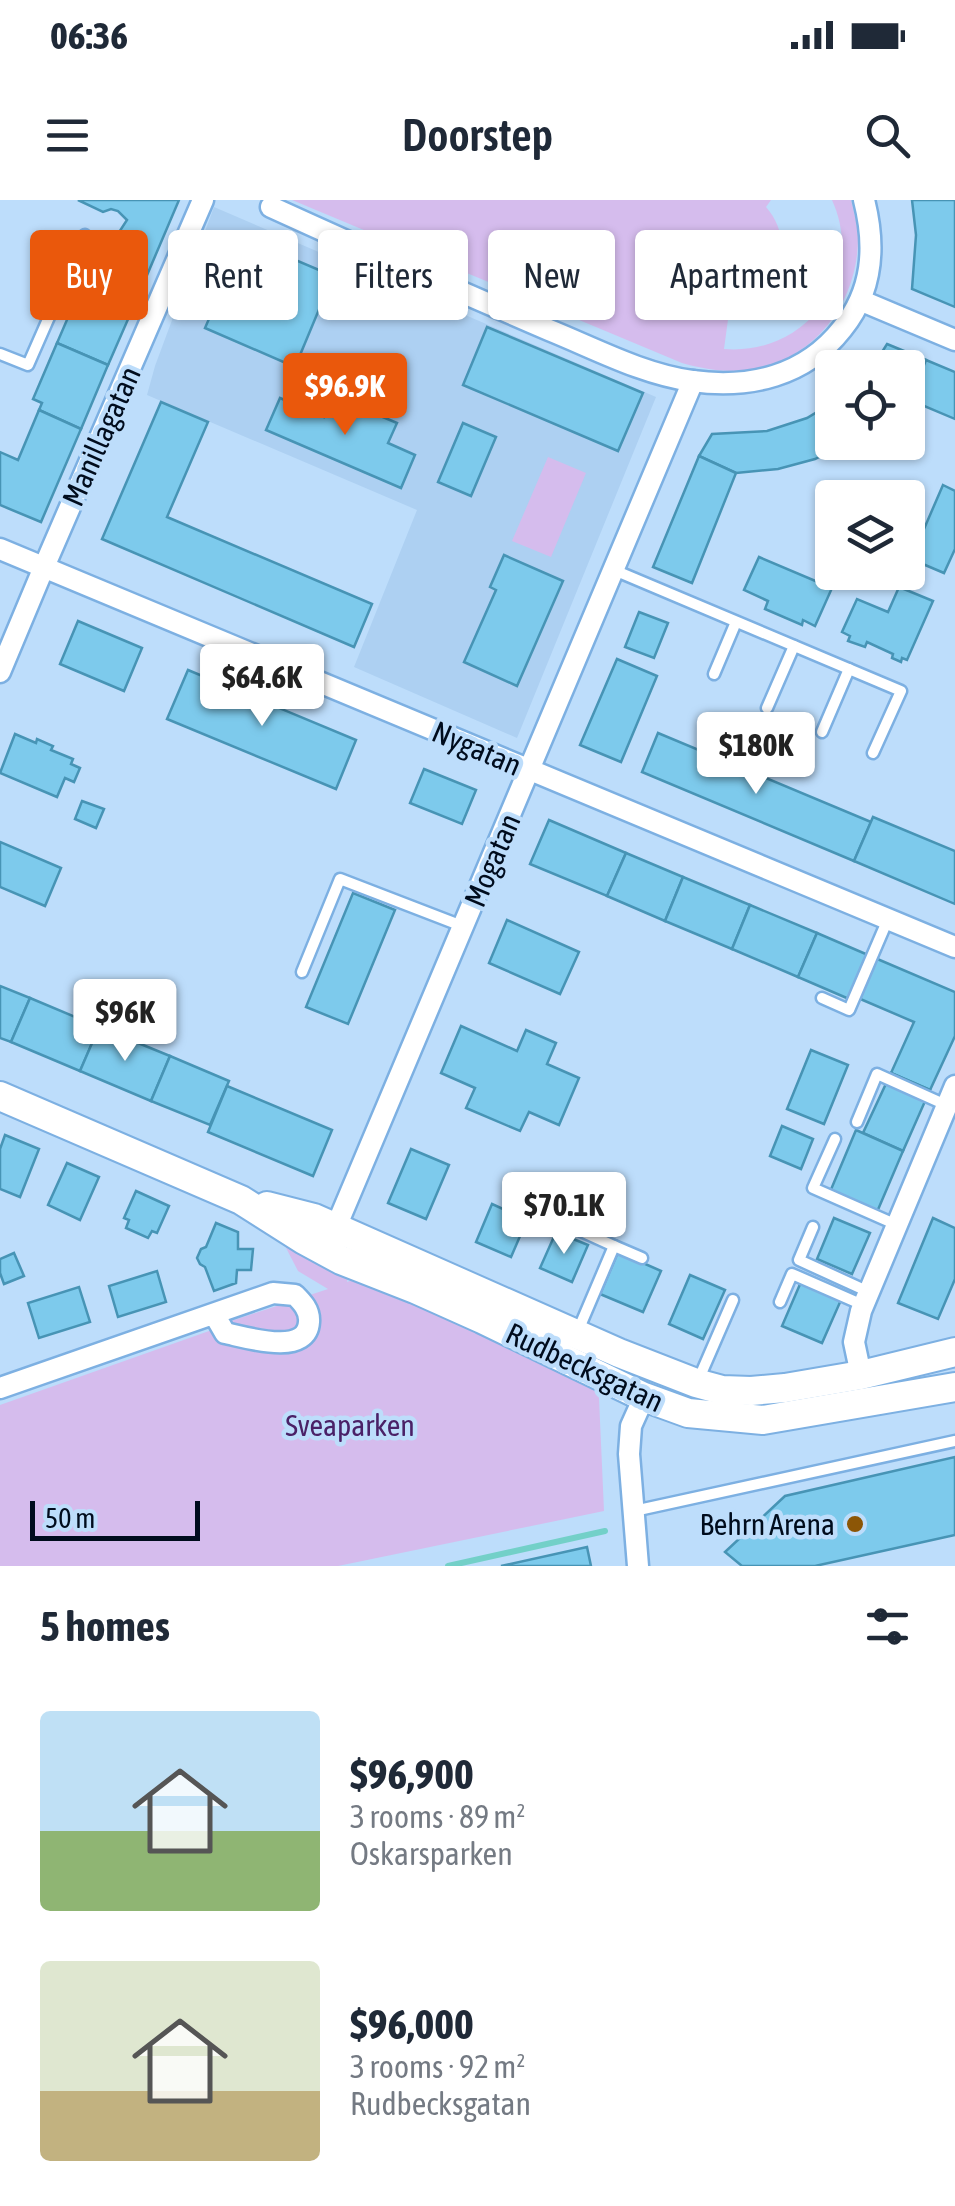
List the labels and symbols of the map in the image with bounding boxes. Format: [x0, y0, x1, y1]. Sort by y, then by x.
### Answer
pin: $96.9K [264, 353, 426, 438]
street label: Manillagatan [55, 361, 147, 511]
pin: $64.6K [181, 644, 343, 729]
pin: $180K [686, 712, 826, 797]
street label: Nygatan [427, 714, 527, 782]
street label: Mogatan [457, 808, 527, 912]
pin: $96K [66, 979, 184, 1064]
pin: $70.1K [483, 1172, 645, 1257]
street label: Rudbecksgatan [501, 1316, 669, 1418]
park label: Sveaparken [285, 1408, 415, 1442]
scale bar [30, 1496, 200, 1540]
place label: Behrn Arena [699, 1507, 835, 1541]
marker: Behrn Arena [844, 1513, 866, 1535]

